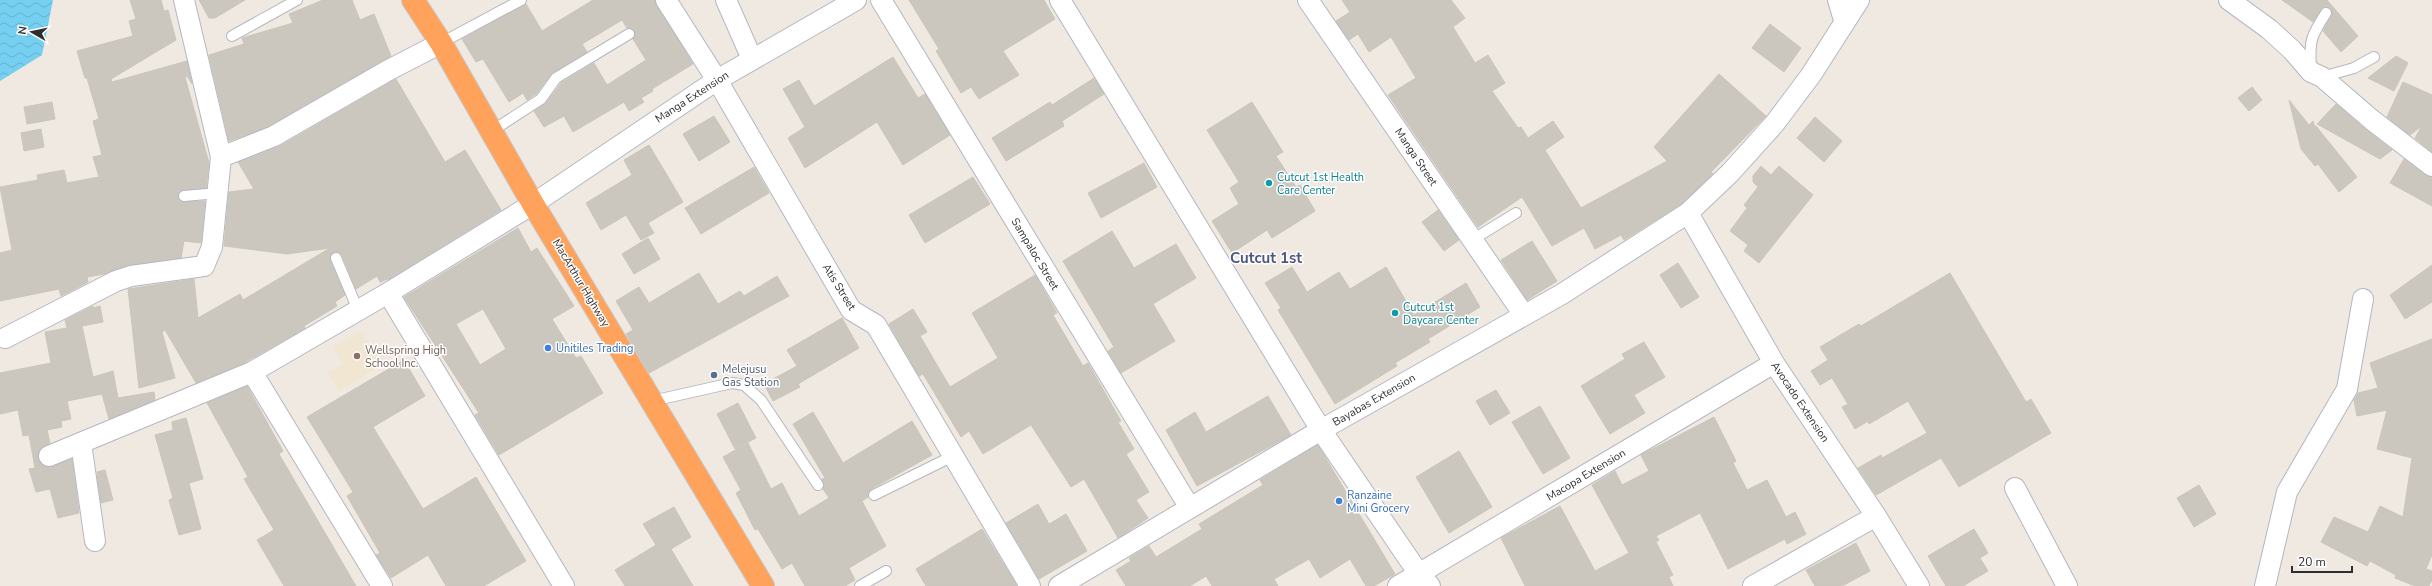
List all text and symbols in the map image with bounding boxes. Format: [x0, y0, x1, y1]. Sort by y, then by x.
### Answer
north arrow [12, 12, 52, 52]
text: N [15, 25, 31, 36]
street label: Manga Extension [652, 68, 732, 126]
street label: Manga Street [1391, 125, 1441, 189]
place label: Cutcut 1st Health Care Center [1277, 170, 1364, 198]
marker: Cutcut 1st Health Care Center [1264, 178, 1274, 188]
street label: Sampaloc Street [1008, 215, 1062, 293]
street label: MacArthur Highway [549, 236, 613, 330]
district label: Cutcut 1st [1230, 248, 1302, 268]
street label: Atis Street [819, 261, 859, 313]
place label: Cutcut 1st Daycare Center [1403, 300, 1479, 328]
marker: Cutcut 1st Daycare Center [1390, 308, 1400, 318]
place label: Unitiles Trading [556, 341, 634, 356]
place label: Wellspring High School Inc. [365, 343, 446, 371]
marker: Unitiles Trading [543, 343, 553, 353]
marker: Wellspring High School Inc. [352, 351, 362, 361]
street label: Avocado Extension [1768, 359, 1832, 445]
place label: Melejusu Gas Station [722, 362, 779, 390]
marker: Melejusu Gas Station [709, 370, 719, 380]
street label: Bayabas Extension [1330, 370, 1418, 430]
street label: Macopa Extension [1544, 445, 1628, 505]
place label: Ranzaine Mini Grocery [1347, 488, 1410, 516]
marker: Ranzaine Mini Grocery [1334, 496, 1344, 506]
scale bar [2292, 548, 2352, 574]
text: 20 m [2298, 554, 2326, 570]

